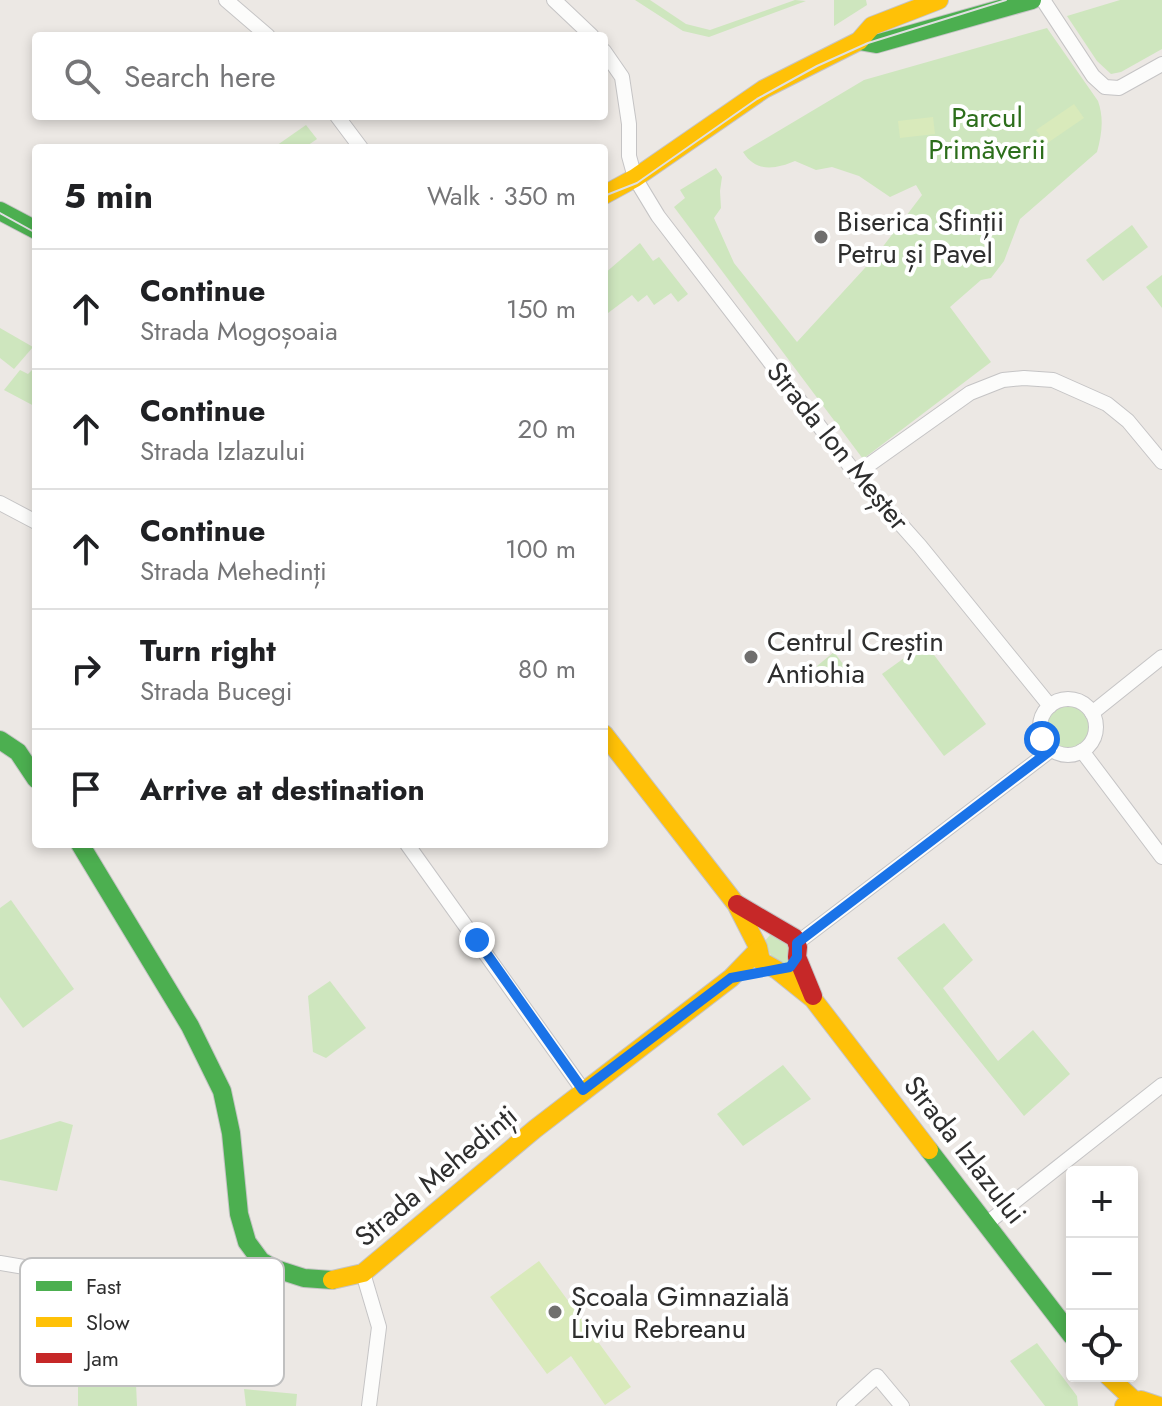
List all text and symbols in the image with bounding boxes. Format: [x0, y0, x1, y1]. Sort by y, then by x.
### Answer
search box [32, 32, 608, 120]
icon: search [60, 54, 104, 98]
text: Search here [124, 55, 276, 98]
park label: Parcul Primăverii [928, 97, 1046, 170]
text: 5 min [64, 172, 153, 221]
text: Walk · 350 m [427, 177, 576, 215]
place label: Biserica Sfinții Petru și Pavel [837, 201, 1004, 274]
marker: Biserica Sfinții Petru și Pavel [812, 228, 830, 246]
text: Continue [140, 269, 266, 312]
icon: ahead [64, 287, 108, 331]
text: 150 m [506, 290, 576, 328]
text: Strada Mogoșoaia [140, 312, 338, 350]
street label: Strada Ion Meșter [757, 353, 919, 540]
text: Continue [140, 389, 266, 432]
icon: ahead [64, 407, 108, 451]
text: 20 m [518, 410, 576, 448]
text: Strada Izlazului [140, 432, 306, 470]
text: Continue [140, 509, 266, 552]
icon: ahead [64, 527, 108, 571]
text: 100 m [505, 530, 576, 568]
text: Strada Mehedinți [140, 552, 327, 590]
place label: Centrul Creștin Antiohia [767, 621, 944, 694]
text: Turn right [140, 629, 276, 672]
icon: right [64, 647, 108, 691]
marker: Centrul Creștin Antiohia [742, 648, 760, 666]
text: 80 m [518, 650, 576, 688]
text: Strada Bucegi [140, 672, 293, 710]
route start [1024, 721, 1060, 757]
icon: arrive [64, 767, 108, 811]
text: Arrive at destination [140, 768, 425, 811]
route end [459, 922, 495, 958]
street label: Strada Izlazului [894, 1067, 1036, 1233]
street label: Strada Mehedinți [346, 1096, 526, 1256]
map controls [1066, 1166, 1138, 1382]
button: + [1066, 1166, 1138, 1238]
button: − [1066, 1238, 1138, 1310]
legend [20, 1258, 284, 1386]
text: Fast [86, 1270, 122, 1302]
place label: Școala Gimnazială Liviu Rebreanu [571, 1276, 789, 1349]
marker: Școala Gimnazială Liviu Rebreanu [546, 1303, 564, 1321]
text: Slow [86, 1306, 130, 1338]
button: locate [1066, 1310, 1138, 1382]
text: Jam [83, 1342, 119, 1374]

